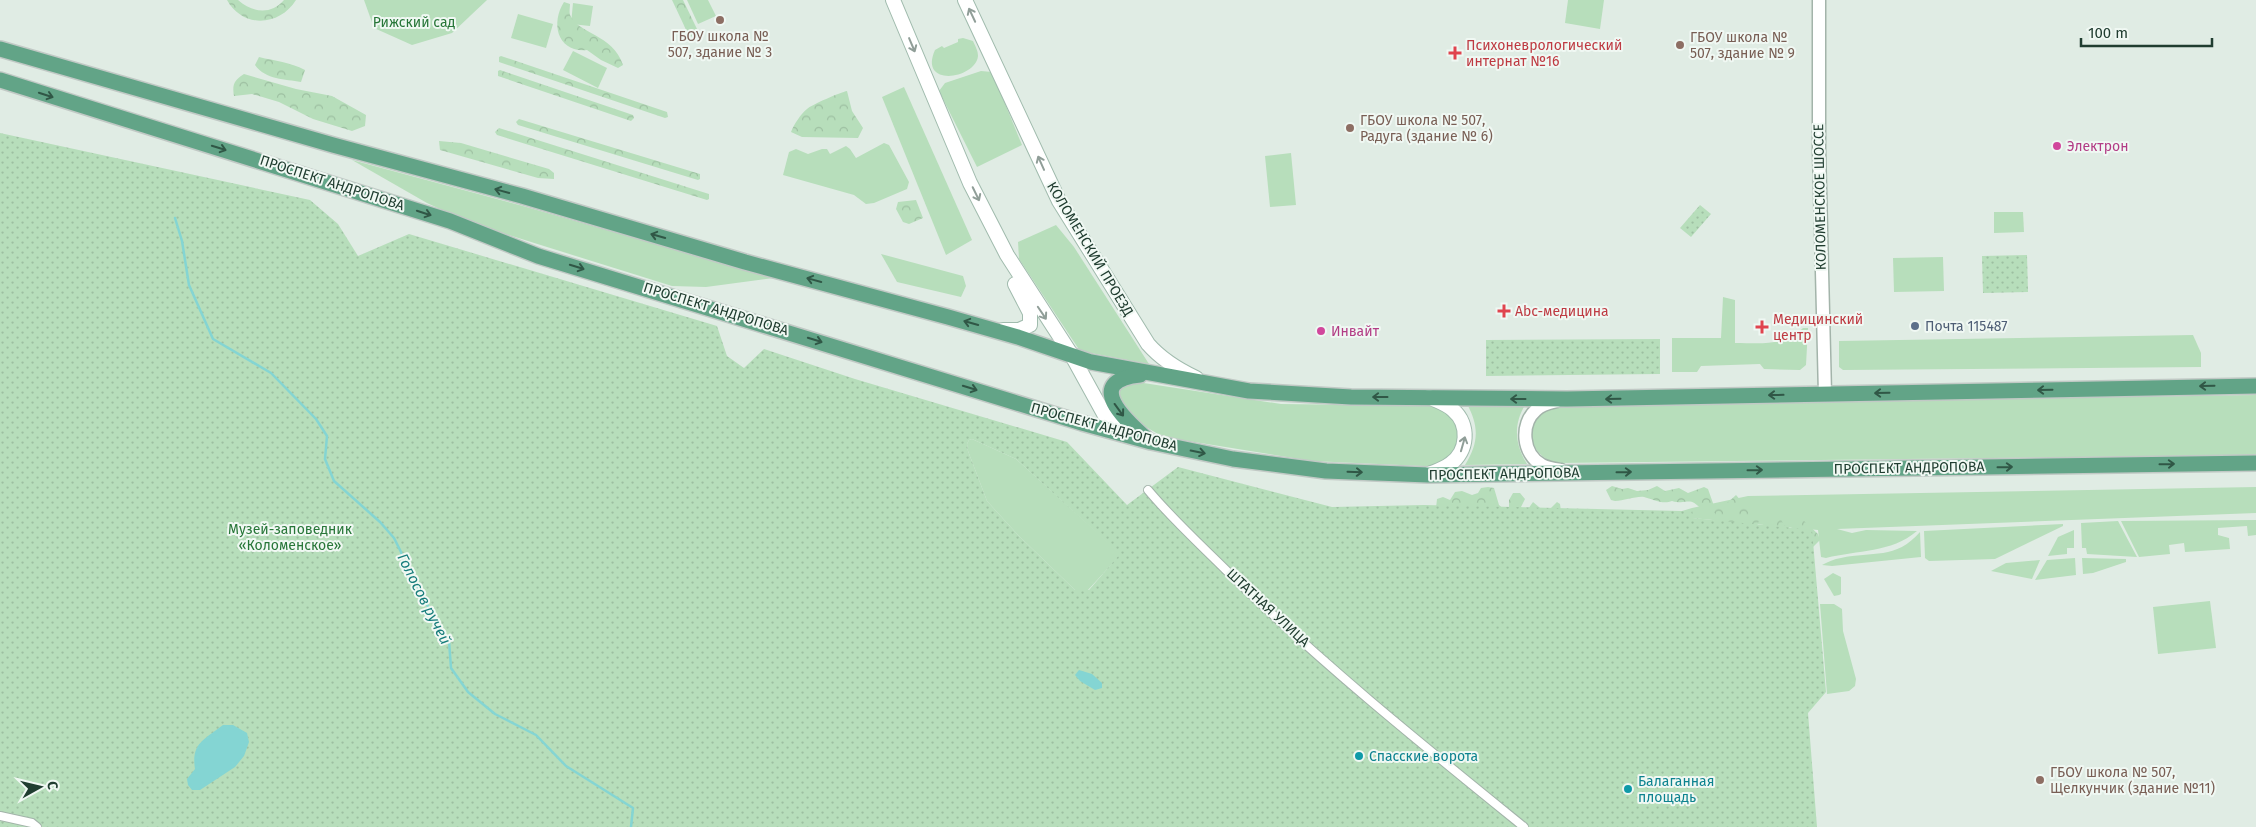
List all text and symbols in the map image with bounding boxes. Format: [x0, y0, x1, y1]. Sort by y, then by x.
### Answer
one-way arrow [967, 8, 977, 23]
park label: Рижский сад [373, 14, 456, 31]
marker: ГБОУ школа № 507, здание № 3 [714, 14, 726, 26]
scale bar [2081, 15, 2212, 47]
text: 100 m [2088, 24, 2128, 42]
place label: ГБОУ школа № 507, здание № 3 [668, 28, 772, 61]
place label: ГБОУ школа № 507, здание № 9 [1690, 29, 1795, 62]
one-way arrow [908, 37, 918, 52]
place label: Психоневрологический интернат №16 [1466, 37, 1622, 70]
marker: ГБОУ школа № 507, здание № 9 [1674, 39, 1686, 51]
marker: Психоневрологический интернат №16 [1448, 46, 1462, 60]
one-way arrow [38, 91, 54, 100]
place label: ГБОУ школа № 507, Радуга (здание № 6) [1360, 112, 1493, 145]
marker: ГБОУ школа № 507, Радуга (здание № 6) [1344, 122, 1356, 134]
street label: КОЛОМЕНСКОЕ ШОССЕ [1810, 124, 1830, 270]
place label: Электрон [2067, 138, 2128, 155]
marker: Электрон [2051, 140, 2063, 152]
one-way arrow [211, 144, 226, 153]
street label: ПРОСПЕКТ АНДРОПОВА [258, 152, 406, 214]
one-way arrow [1035, 156, 1045, 171]
street label: КОЛОМЕНСКИЙ ПРОЕЗД [1043, 179, 1137, 319]
one-way arrow [495, 185, 511, 195]
one-way arrow [971, 187, 981, 202]
one-way arrow [416, 208, 432, 218]
one-way arrow [650, 230, 666, 240]
one-way arrow [568, 263, 584, 273]
one-way arrow [807, 275, 823, 285]
street label: ПРОСПЕКТ АНДРОПОВА [641, 279, 791, 339]
place label: Abc-медицина [1515, 303, 1609, 320]
marker: Abc-медицина [1497, 304, 1511, 318]
one-way arrow [1038, 305, 1048, 319]
place label: Медицинский центр [1773, 311, 1863, 344]
one-way arrow [964, 318, 980, 328]
place label: Почта 115487 [1925, 318, 2008, 335]
marker: Медицинский центр [1755, 320, 1769, 334]
marker: Почта 115487 [1909, 320, 1921, 332]
place label: Инвайт [1331, 323, 1380, 340]
marker: Инвайт [1315, 325, 1327, 337]
one-way arrow [806, 336, 822, 345]
one-way arrow [2200, 382, 2216, 391]
one-way arrow [962, 384, 978, 394]
one-way arrow [2037, 385, 2054, 395]
one-way arrow [1875, 388, 1891, 398]
one-way arrow [1768, 391, 1784, 400]
one-way arrow [1373, 392, 1389, 402]
one-way arrow [1511, 394, 1527, 404]
one-way arrow [1606, 394, 1622, 404]
street label: ПРОСПЕКТ АНДРОПОВА [1029, 399, 1179, 455]
one-way arrow [1114, 403, 1124, 417]
one-way arrow [1458, 436, 1468, 452]
one-way arrow [1190, 448, 1206, 457]
street label: ПРОСПЕКТ АНДРОПОВА [1833, 458, 1985, 478]
one-way arrow [2158, 459, 2175, 469]
one-way arrow [1996, 462, 2012, 472]
street label: ПРОСПЕКТ АНДРОПОВА [1428, 464, 1580, 484]
one-way arrow [1746, 466, 1762, 475]
one-way arrow [1346, 468, 1362, 477]
one-way arrow [1616, 468, 1632, 477]
park label: Музей-заповедник «Коломенское» [228, 521, 353, 554]
water label: Голосов ручей [393, 551, 455, 647]
street label: ШТАТНАЯ УЛИЦА [1223, 565, 1313, 651]
place label: Спасские ворота [1369, 748, 1478, 765]
marker: Спасские ворота [1353, 750, 1365, 762]
north arrow [15, 762, 65, 812]
place label: ГБОУ школа № 507, Щелкунчик (здание №11) [2050, 764, 2215, 797]
place label: Балаганная площадь [1638, 773, 1714, 806]
marker: ГБОУ школа № 507, Щелкунчик (здание №11) [2034, 774, 2046, 786]
text: С [43, 780, 61, 790]
marker: Балаганная площадь [1622, 783, 1634, 795]

